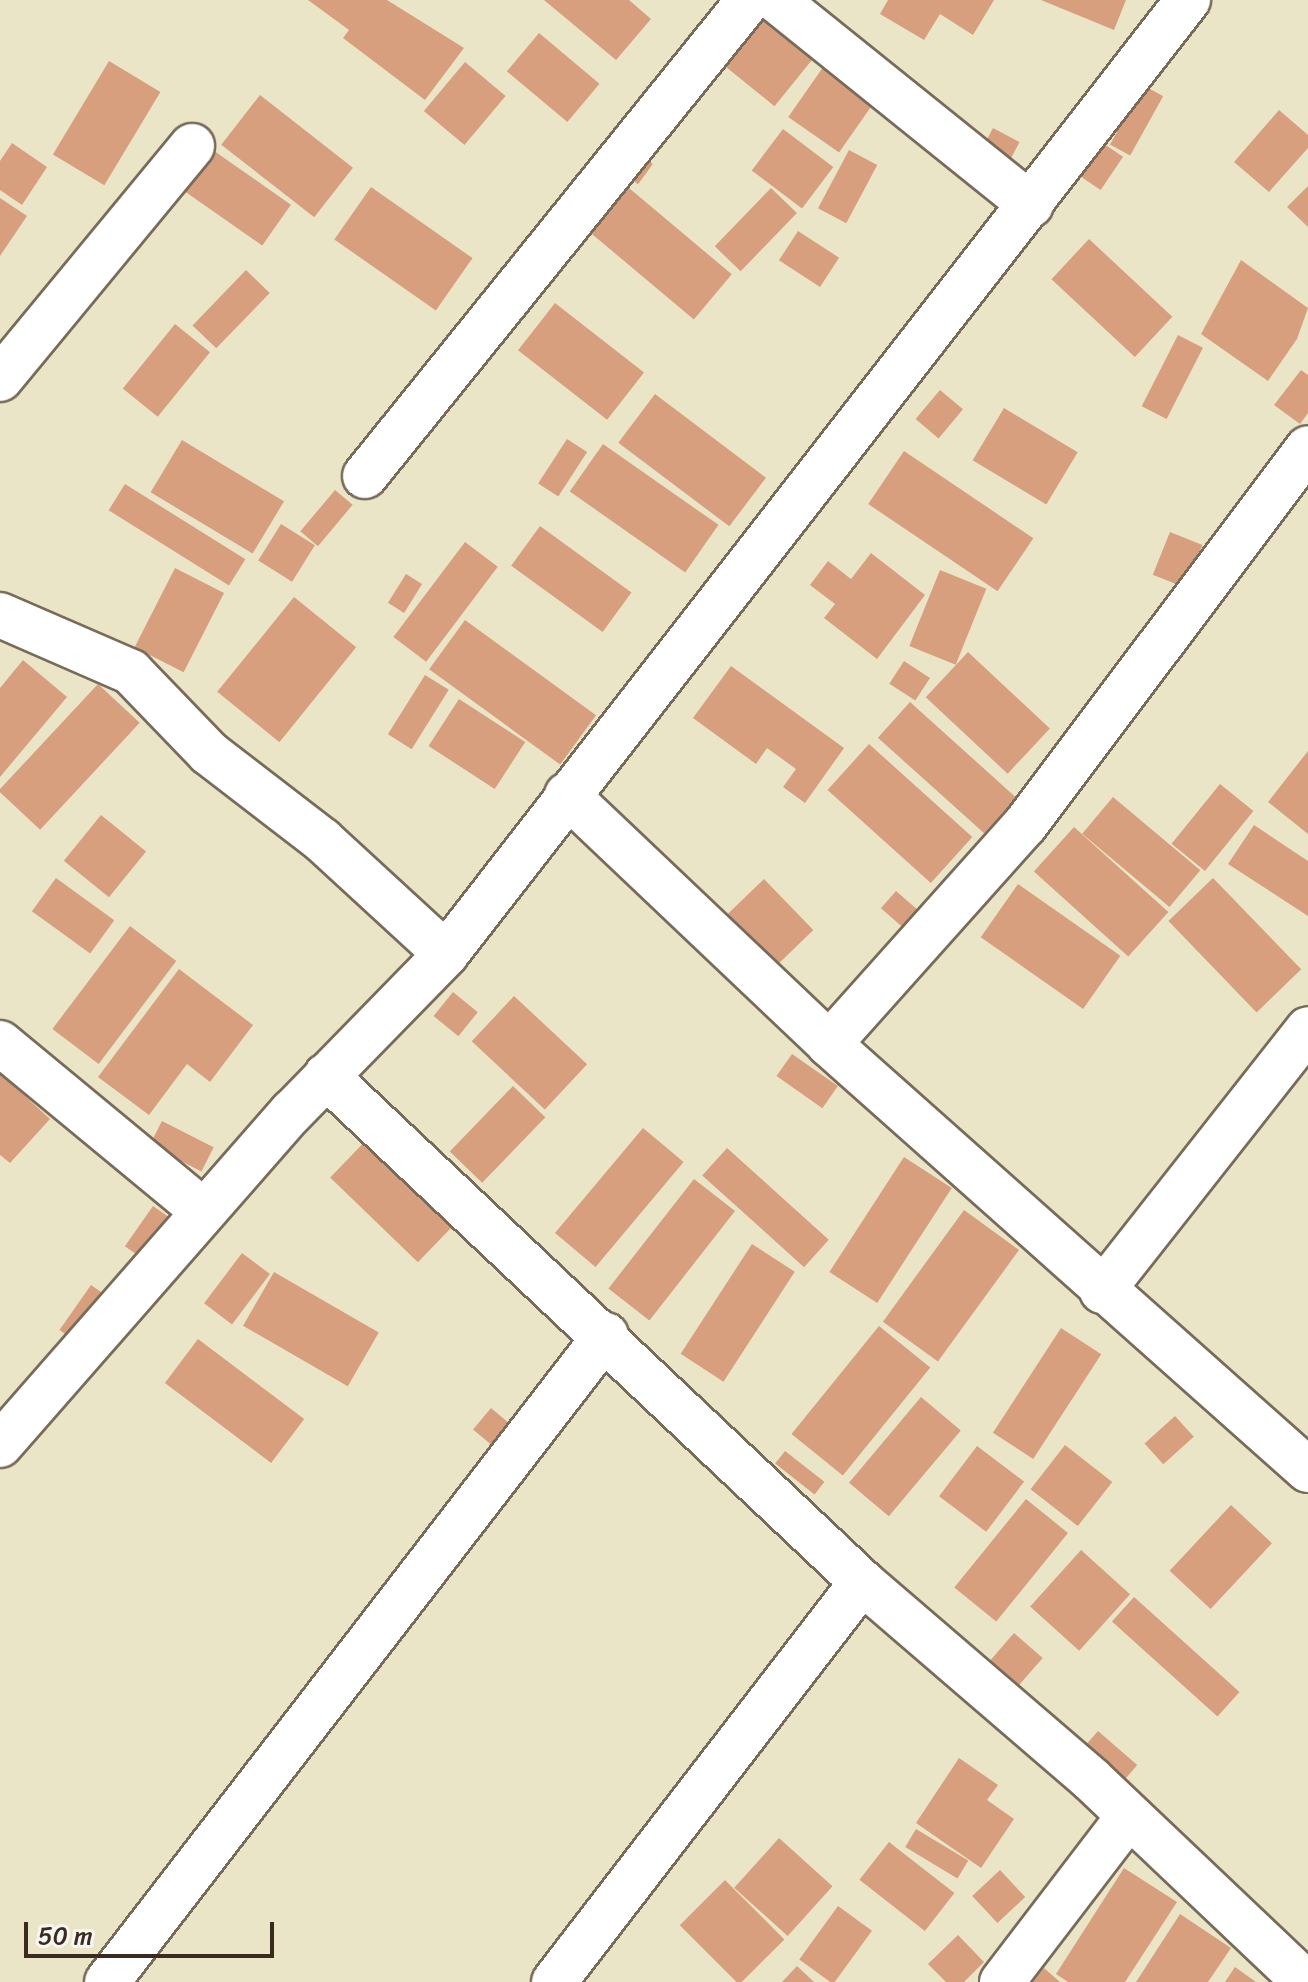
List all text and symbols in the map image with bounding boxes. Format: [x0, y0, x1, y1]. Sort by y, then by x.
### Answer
scale bar [28, 1906, 278, 1956]
text: 50 m [38, 1915, 93, 1957]

